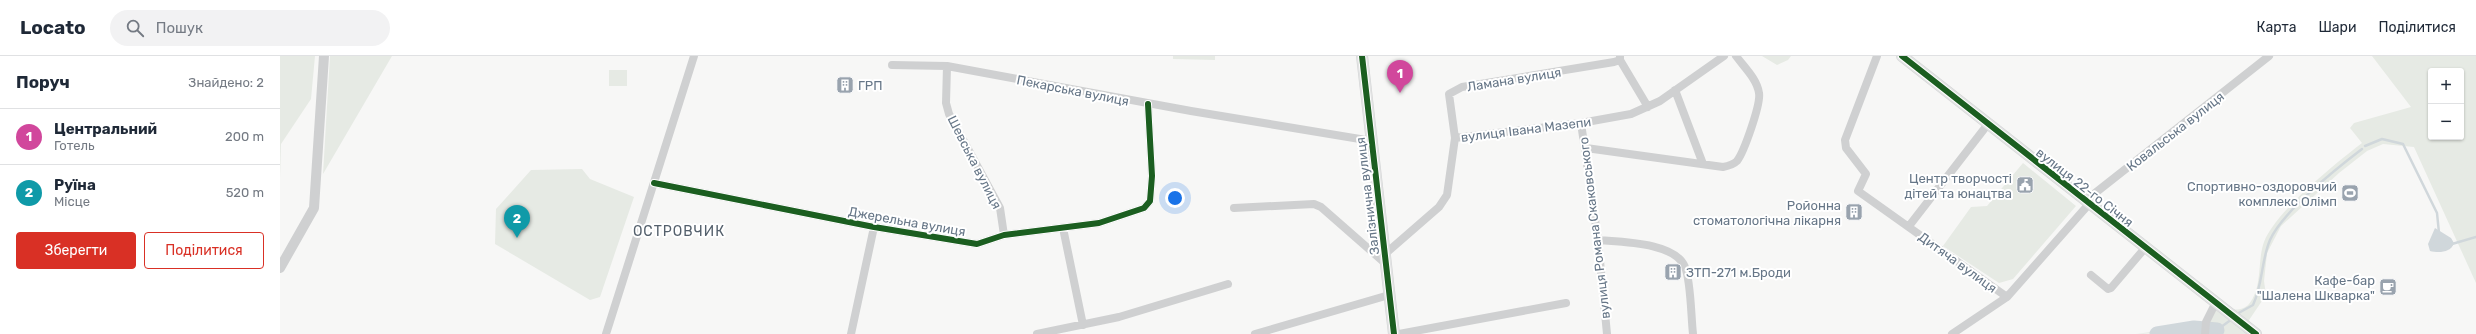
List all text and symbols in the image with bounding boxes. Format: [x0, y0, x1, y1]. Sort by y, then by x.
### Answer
search box [110, 10, 390, 46]
text: Locato [20, 16, 86, 39]
icon: search [124, 17, 146, 39]
text: Пошук [156, 19, 203, 37]
text: Карта [2257, 19, 2296, 36]
text: Шари [2318, 19, 2356, 36]
text: Поділитися [2378, 19, 2456, 36]
pin: 1 [1387, 60, 1413, 93]
street label: Ламана вулиця [1466, 65, 1562, 94]
map controls [2428, 68, 2464, 140]
button: + [2428, 68, 2464, 104]
text: Поруч [16, 72, 70, 92]
street label: Пекарська вулиця [1015, 72, 1130, 109]
text: Знайдено: 2 [188, 75, 264, 90]
building icon: ГРП [835, 75, 855, 95]
place label: ГРП [858, 78, 882, 93]
street label: Ковальська вулиця [2124, 89, 2227, 174]
button: − [2428, 104, 2464, 140]
street label: Шевська вулиця [945, 113, 1005, 211]
street label: вулиця Івана Мазепи [1460, 114, 1592, 145]
text: Центральний [54, 120, 157, 138]
text: 1 [26, 129, 32, 144]
text: 200 m [225, 129, 264, 144]
street label: Залізнична вулиця [1353, 136, 1382, 256]
street label: вулиця Романа Скаковського [1576, 136, 1613, 320]
text: Готель [54, 138, 95, 153]
street label: вулиця 22-го Січня [2033, 145, 2136, 230]
place label: Центр творчості дітей та юнацтва [1904, 171, 2012, 201]
public building icon: Центр творчості дітей та юнацтва [2015, 175, 2035, 195]
text: Руїна [54, 176, 96, 194]
place label: Спортивно-оздоровчий комплекс Олімп [2187, 179, 2337, 209]
sports icon: Спортивно-оздоровчий комплекс Олімп [2340, 183, 2360, 203]
text: 2 [25, 185, 33, 200]
text: 520 m [226, 185, 264, 200]
your location [1165, 188, 1185, 208]
text: Місце [54, 194, 90, 209]
place label: Ройонна стоматологічна лікарня [1693, 198, 1841, 228]
building icon: Ройонна стоматологічна лікарня [1844, 202, 1864, 222]
street label: Джерельна вулиця [847, 204, 967, 239]
pin: 2 [504, 205, 530, 238]
district label: ОСТРОВЧИК [633, 223, 725, 240]
street label: Дитяча вулиця [1916, 229, 2000, 296]
button: Зберегти [16, 232, 136, 269]
button: Поділитися [144, 232, 264, 269]
building icon: ЗТП-271 м.Броди [1663, 262, 1683, 282]
place label: ЗТП-271 м.Броди [1686, 265, 1791, 280]
place label: Кафе-бар "Шалена Шкварка" [2257, 273, 2375, 303]
cafe icon: Кафе-бар "Шалена Шкварка" [2378, 277, 2398, 297]

